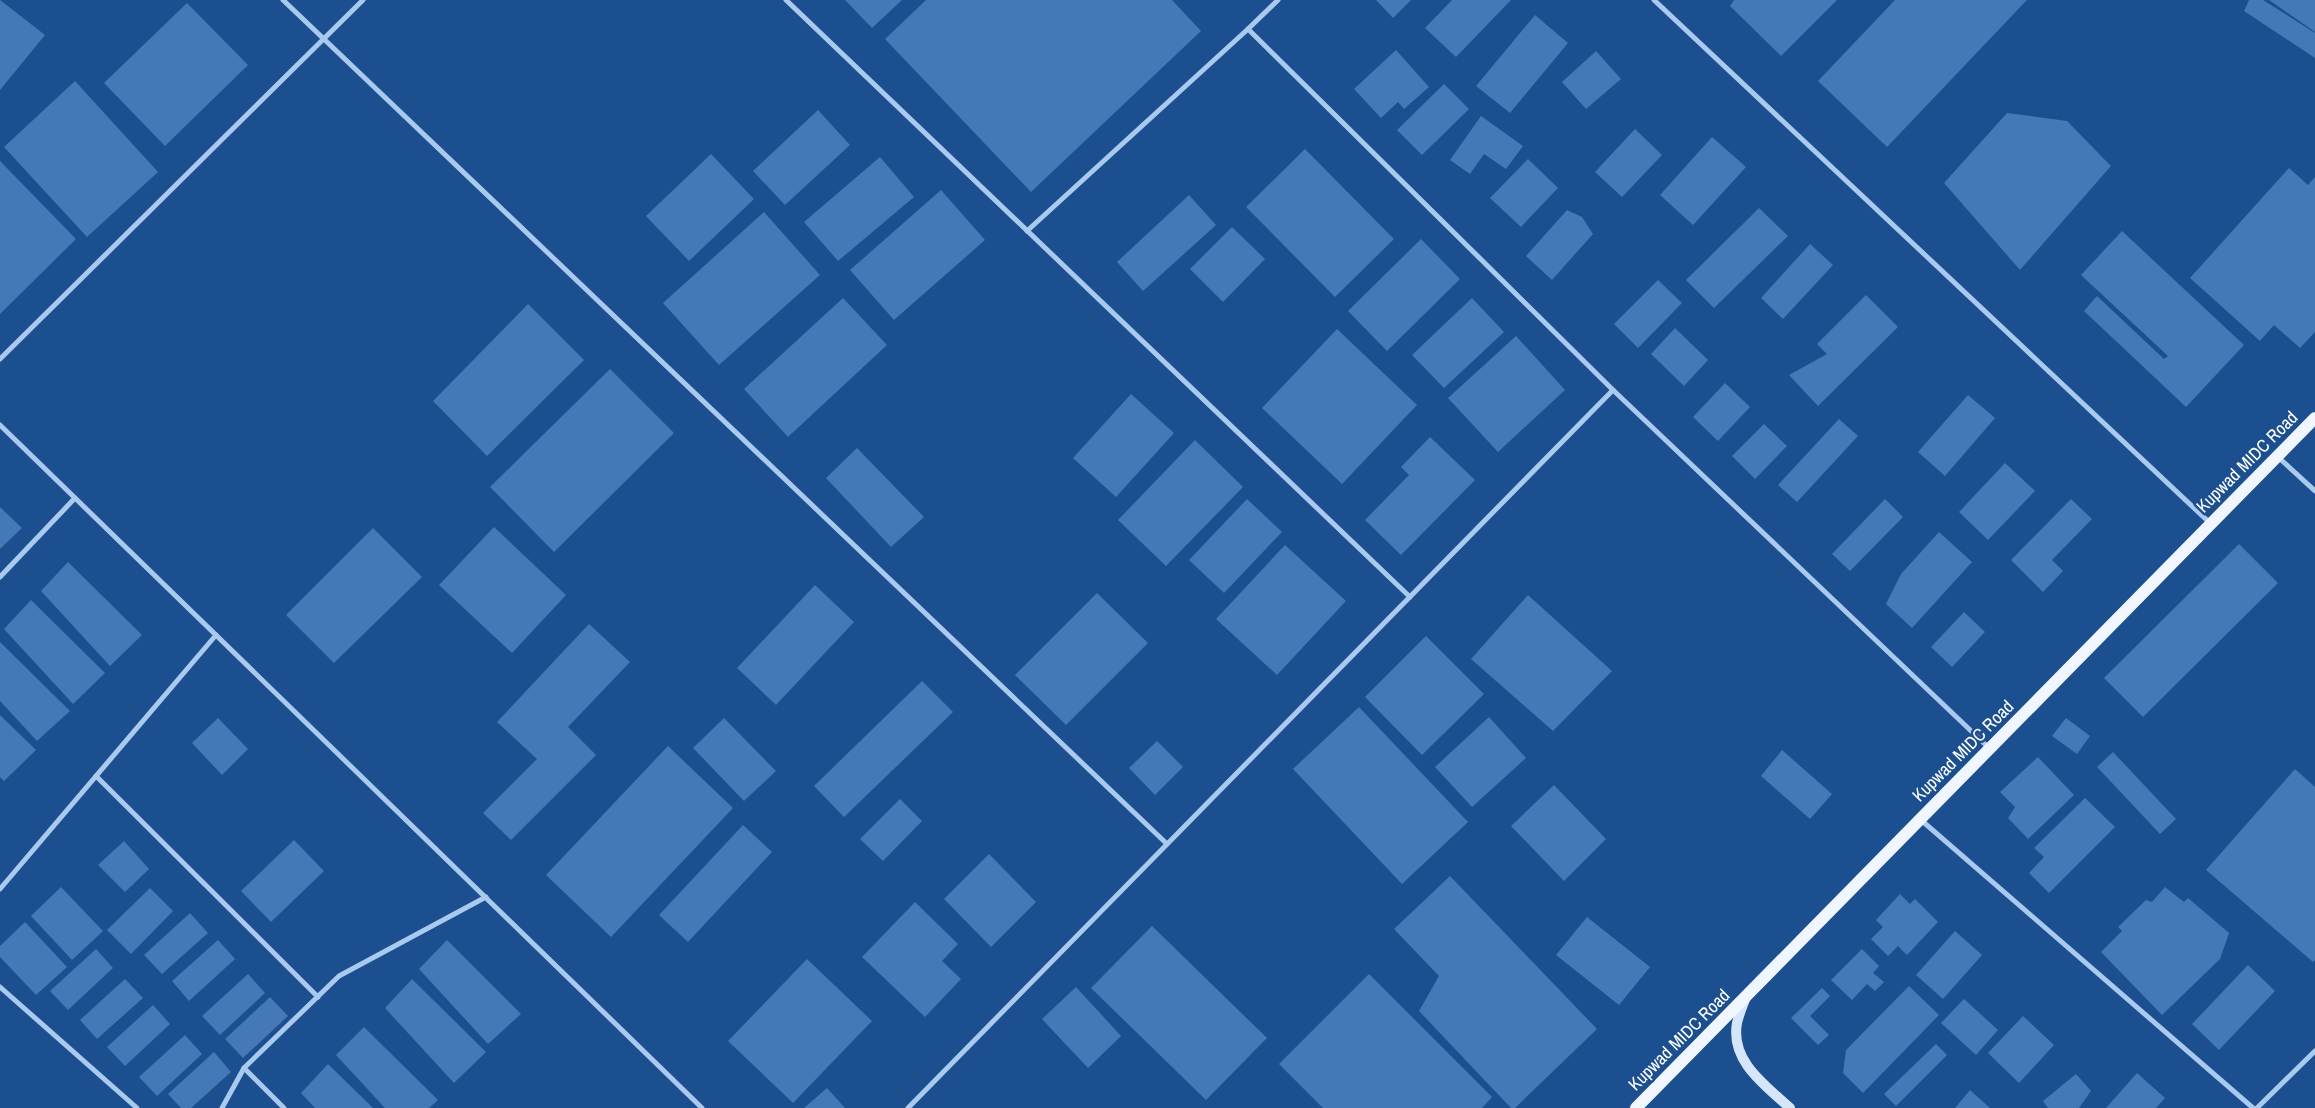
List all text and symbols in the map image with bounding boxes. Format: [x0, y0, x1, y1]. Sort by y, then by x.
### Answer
street label: Kupwad MIDC Road [2190, 405, 2303, 518]
street label: Kupwad MIDC Road [1906, 694, 2019, 807]
street label: Kupwad MIDC Road [1622, 983, 1735, 1096]

